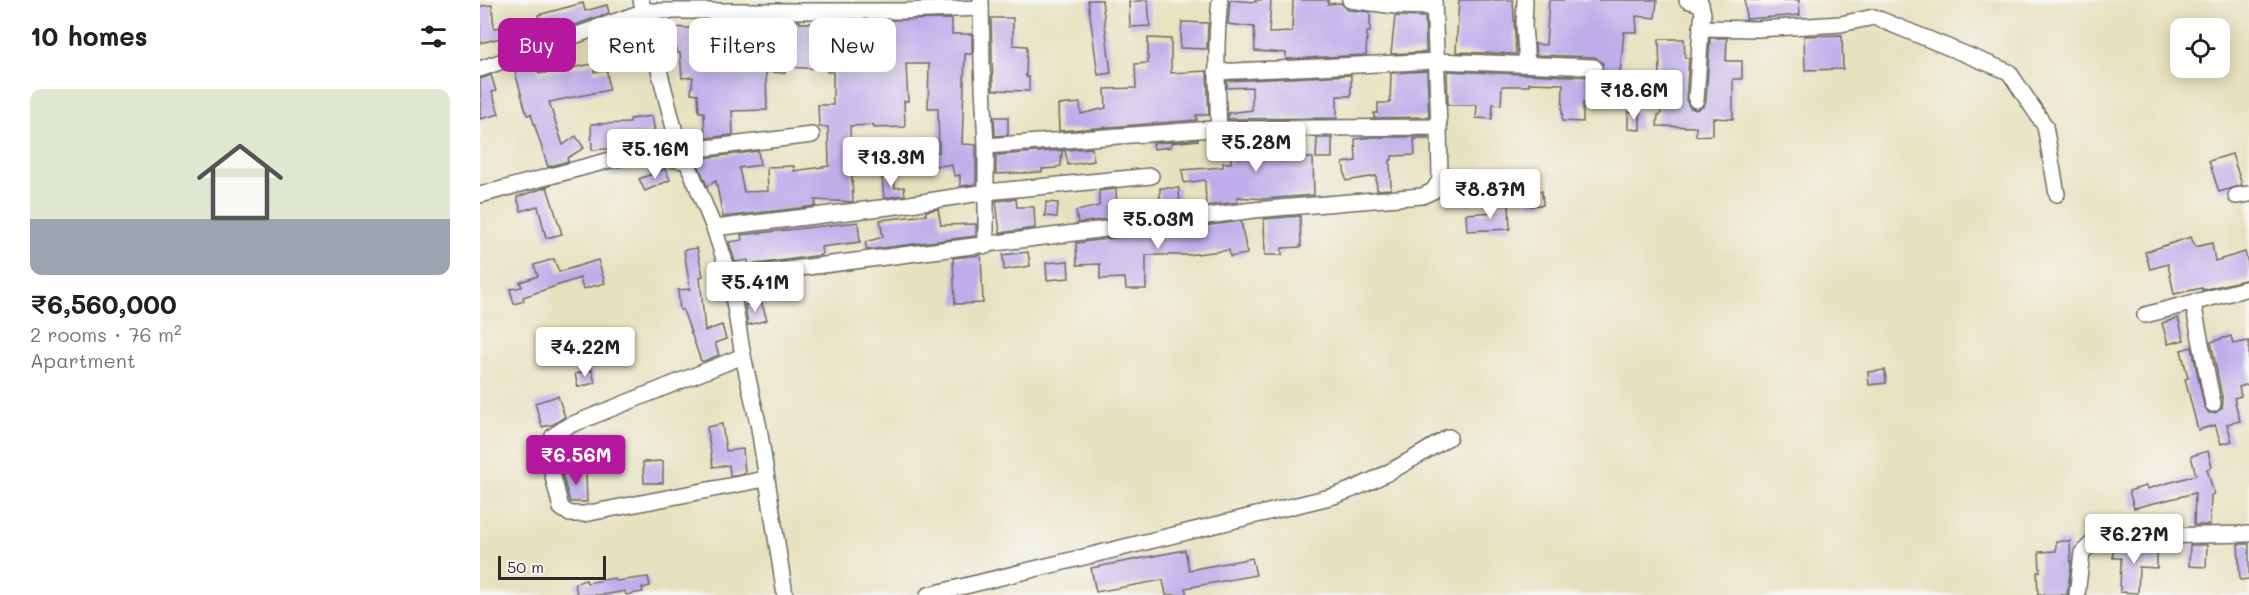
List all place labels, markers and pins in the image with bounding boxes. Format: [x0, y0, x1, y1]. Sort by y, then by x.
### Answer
pin: ₹18.6M [1585, 70, 1683, 121]
pin: ₹5.28M [1207, 122, 1305, 173]
pin: ₹5.16M [606, 129, 704, 180]
pin: ₹13.3M [842, 137, 940, 188]
pin: ₹8.87M [1441, 169, 1539, 220]
pin: ₹5.03M [1109, 199, 1207, 250]
pin: ₹5.41M [706, 262, 804, 313]
pin: ₹4.22M [536, 327, 634, 378]
pin: ₹6.56M [527, 435, 625, 486]
pin: ₹6.27M [2085, 514, 2183, 565]

